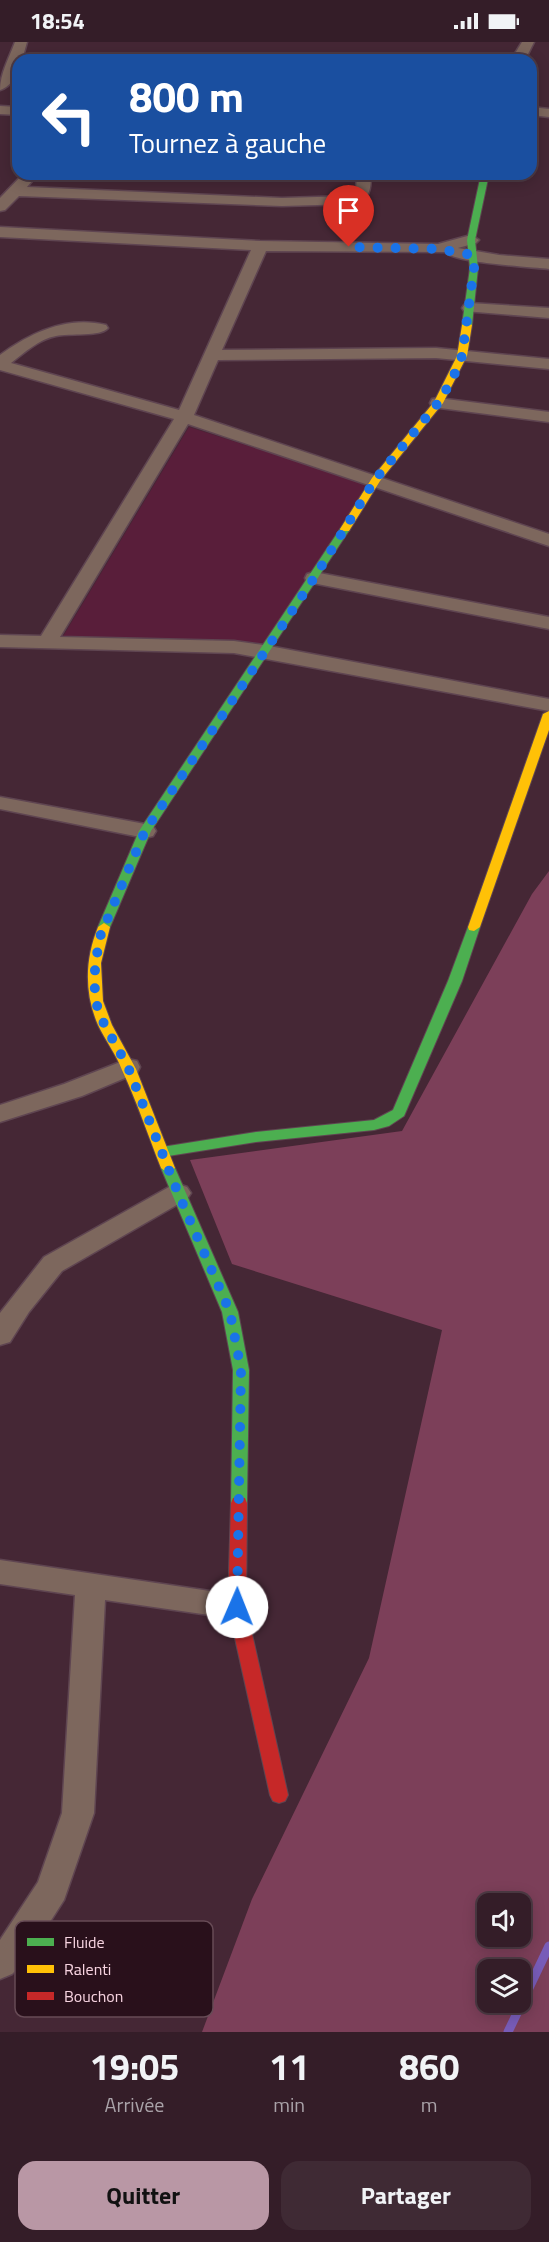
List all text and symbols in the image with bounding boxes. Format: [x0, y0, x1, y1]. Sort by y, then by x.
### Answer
text: 18:54 [30, 4, 85, 38]
text: 800 m [129, 64, 244, 128]
icon: left [30, 78, 108, 156]
text: Tournez à gauche [129, 122, 326, 163]
pin [323, 185, 374, 247]
icon: arrive [332, 194, 365, 227]
position arrow [205, 1575, 269, 1639]
map controls [477, 1893, 531, 2013]
button: sound [477, 1893, 531, 1947]
legend [15, 1921, 213, 2017]
text: Fluide [64, 1930, 105, 1954]
text: Ralenti [64, 1957, 111, 1981]
button: layers [477, 1959, 531, 2013]
text: Bouchon [64, 1984, 123, 2008]
text: 19:05 [90, 2039, 179, 2094]
text: 11 [269, 2039, 309, 2094]
text: 860 [399, 2039, 459, 2094]
text: Arrivée [105, 2089, 164, 2120]
text: min [273, 2089, 305, 2120]
text: m [421, 2089, 438, 2120]
button: Quitter [18, 2161, 269, 2230]
button: Partager [281, 2161, 531, 2230]

